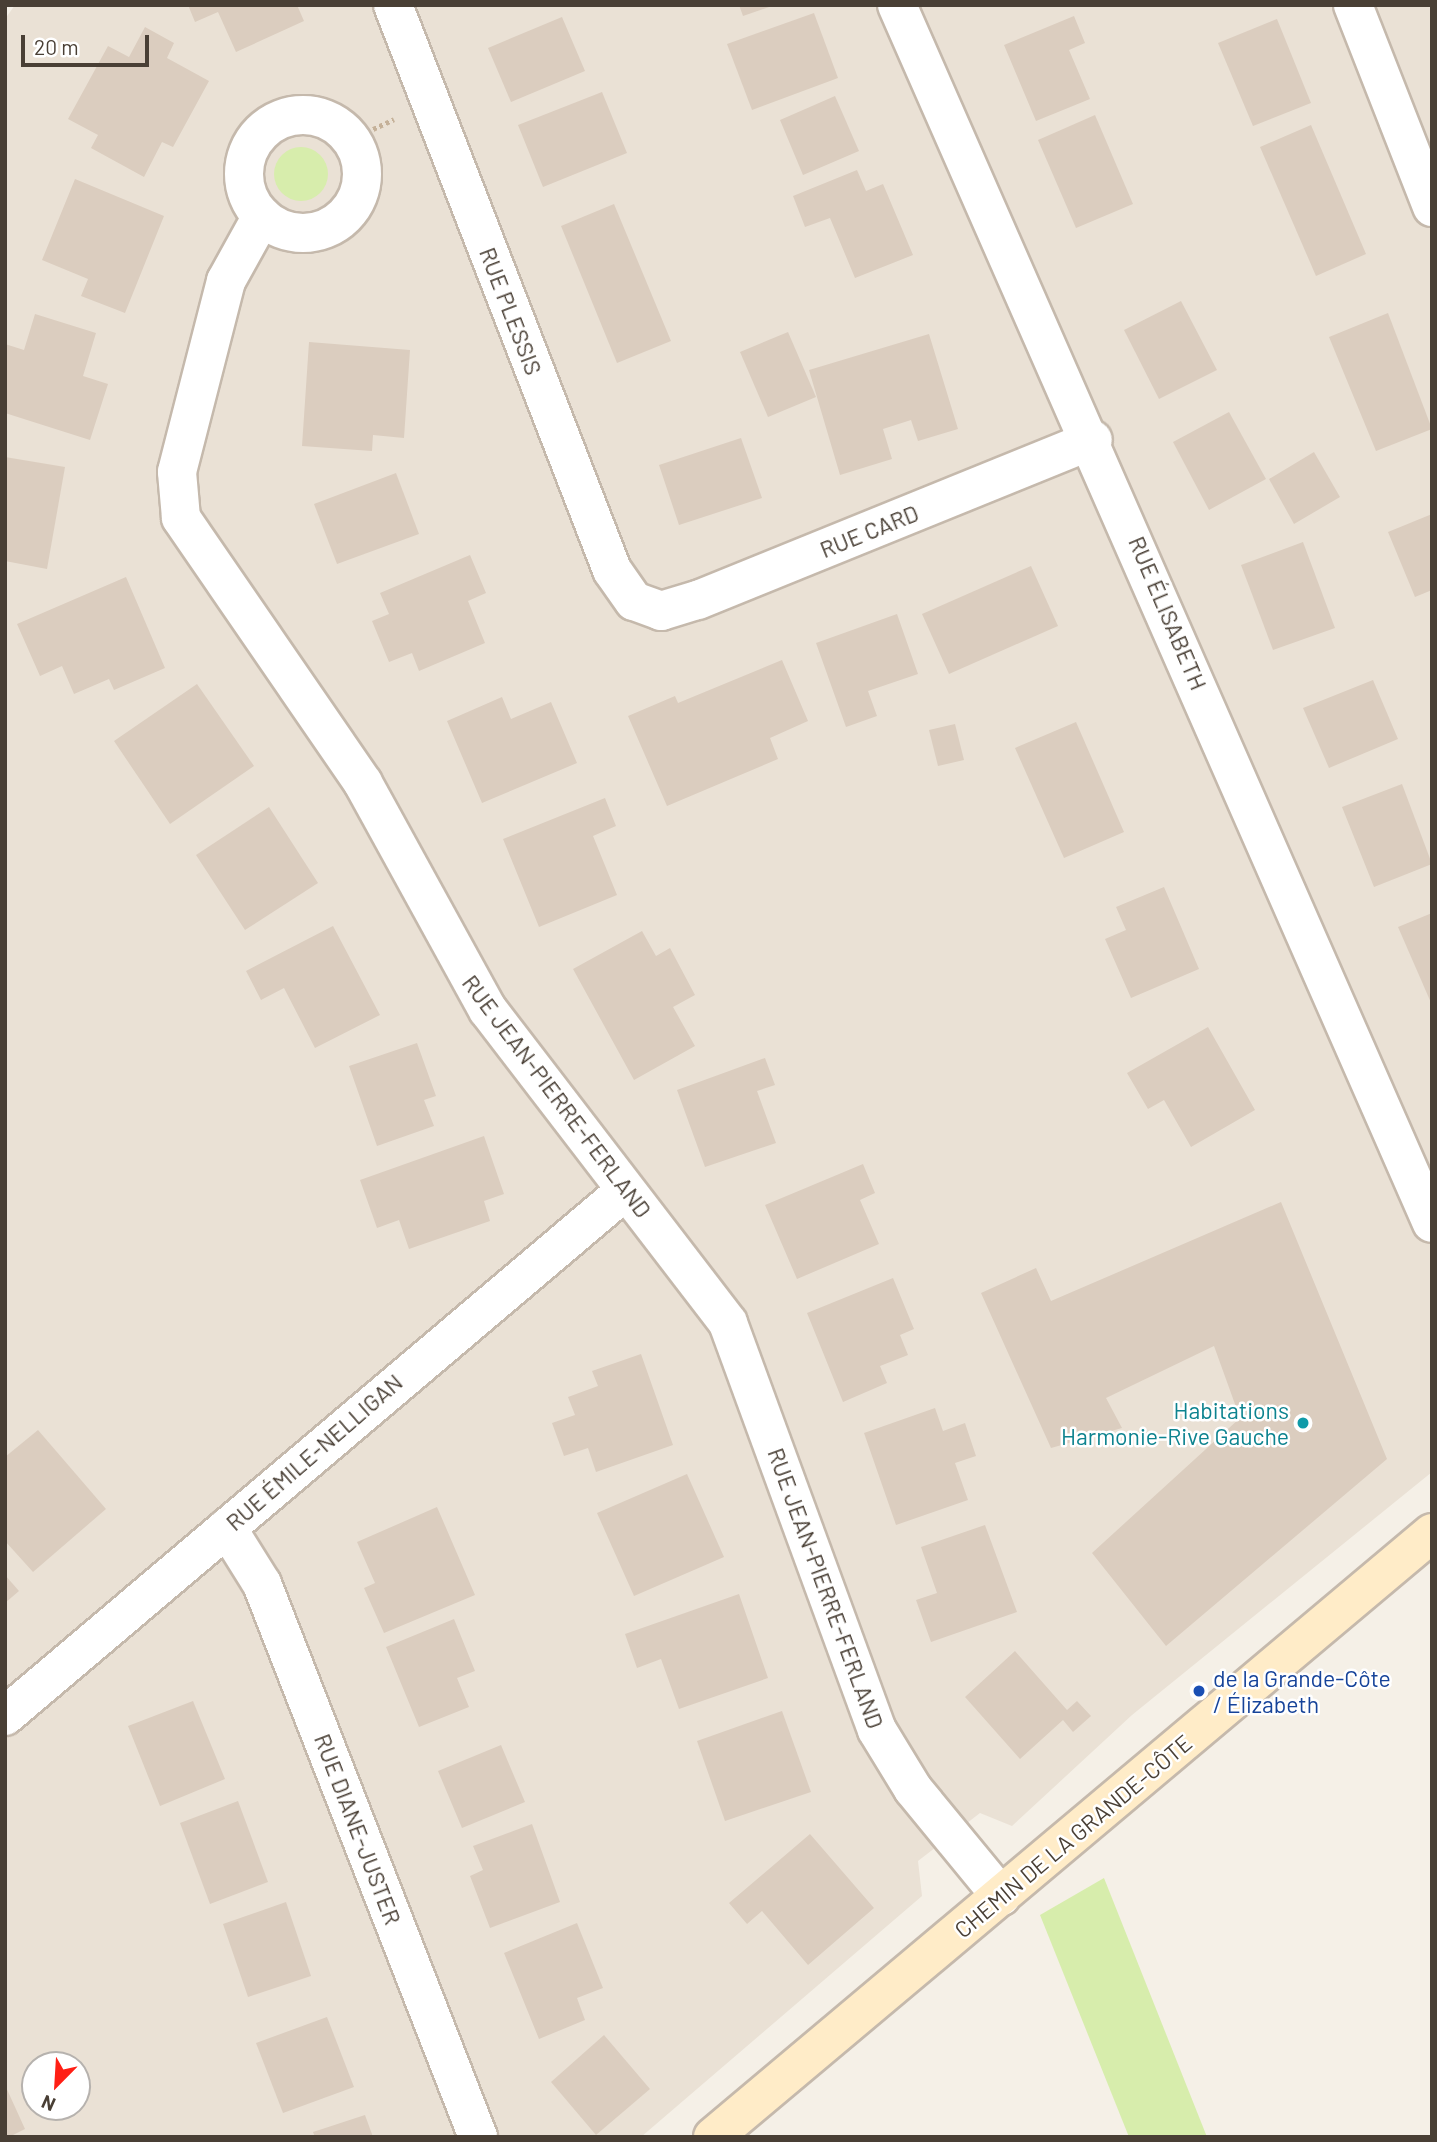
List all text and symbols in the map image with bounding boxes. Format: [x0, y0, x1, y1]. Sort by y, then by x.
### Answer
scale bar [24, 21, 152, 65]
text: 20 m [34, 34, 79, 59]
street label: RUE PLESSIS [474, 243, 548, 379]
street label: RUE CARD [816, 499, 922, 563]
street label: RUE ÉLISABETH [1123, 532, 1213, 694]
street label: RUE JEAN-PIERRE-FERLAND [457, 969, 657, 1223]
street label: RUE ÉMILE-NELLIGAN [220, 1368, 408, 1536]
place label: Habitations Harmonie-Rive Gauche [1061, 1396, 1289, 1450]
marker: Habitations Harmonie-Rive Gauche [1295, 1415, 1311, 1431]
street label: RUE JEAN-PIERRE-FERLAND [762, 1444, 890, 1732]
place label: de la Grande-Côte / Élizabeth [1213, 1664, 1391, 1718]
marker: de la Grande-Côte / Élizabeth [1191, 1683, 1207, 1699]
street label: CHEMIN DE LA GRANDE-CÔTE [949, 1729, 1197, 1943]
street label: RUE DIANE-JUSTER [309, 1730, 407, 1928]
north arrow [21, 2051, 91, 2121]
text: N [38, 2091, 59, 2117]

